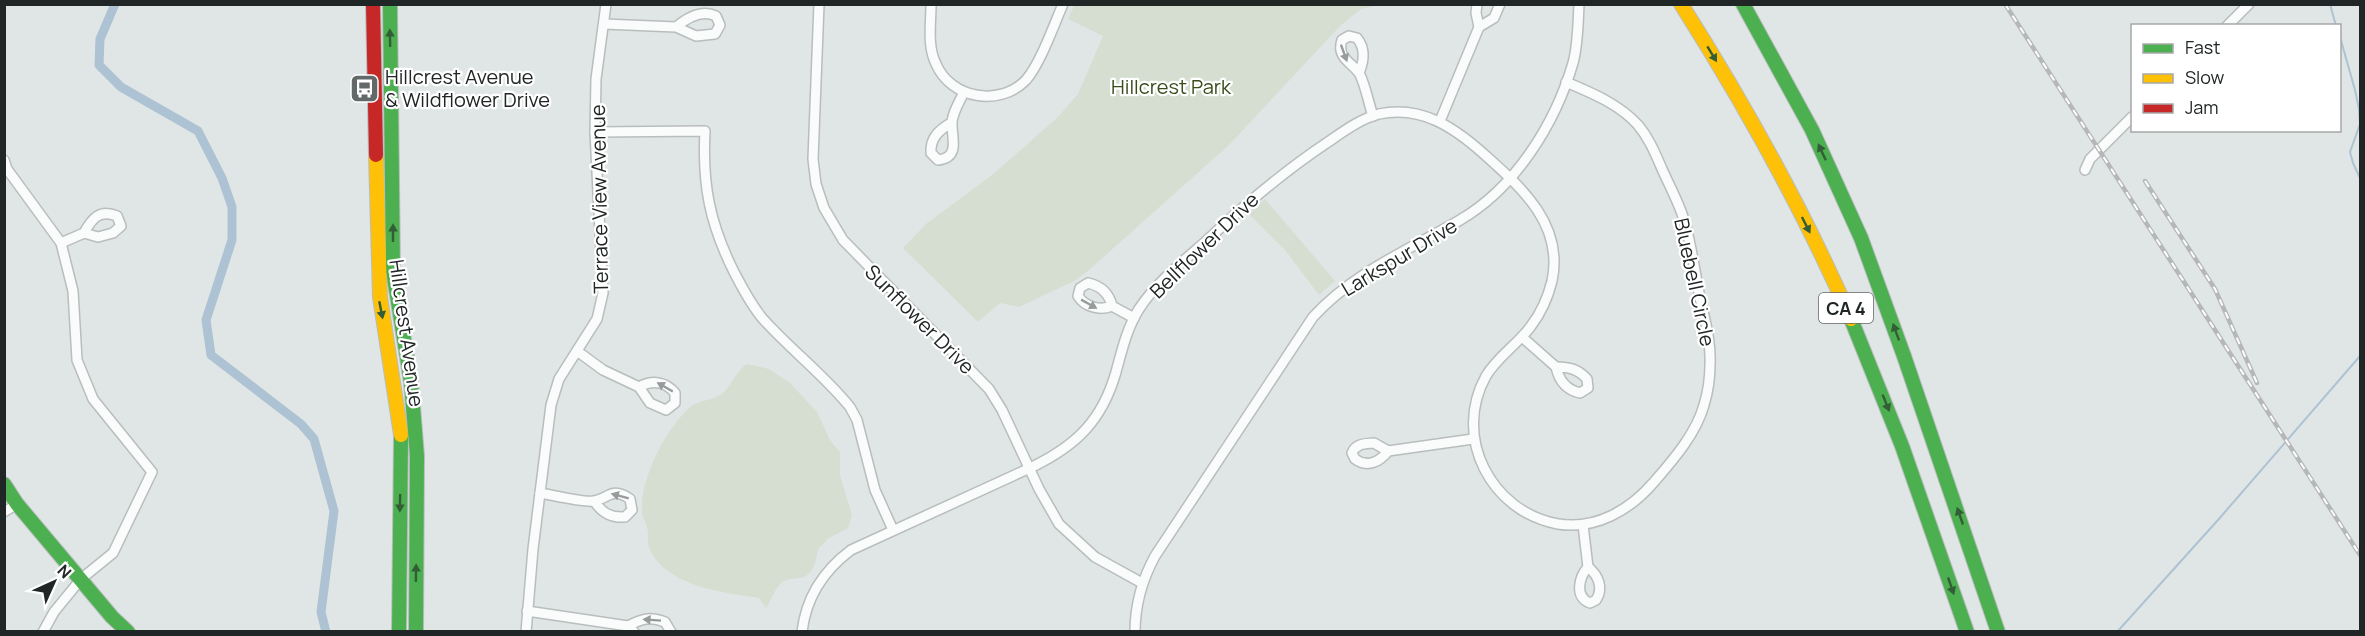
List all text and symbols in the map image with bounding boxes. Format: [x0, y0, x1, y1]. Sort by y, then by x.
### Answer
legend [2131, 24, 2341, 132]
one-way arrow [386, 28, 395, 47]
text: Fast [2185, 35, 2220, 59]
one-way arrow [1340, 44, 1349, 62]
one-way arrow [1707, 46, 1718, 62]
place label: Hillcrest Avenue & Wildflower Drive [385, 63, 550, 113]
text: Slow [2185, 65, 2225, 89]
bus stop icon: Hillcrest Avenue & Wildflower Drive [348, 72, 380, 104]
park label: Hillcrest Park [1111, 73, 1232, 100]
text: Jam [2185, 95, 2219, 119]
street label: Terrace View Avenue [584, 104, 614, 294]
one-way arrow [1818, 143, 1827, 160]
street label: Bellflower Drive [1144, 186, 1264, 304]
street label: Larkspur Drive [1336, 212, 1462, 302]
street label: Bluebell Circle [1668, 215, 1722, 349]
one-way arrow [1801, 216, 1811, 233]
one-way arrow [388, 223, 398, 242]
street label: Hillcrest Avenue [383, 258, 431, 408]
street label: Sunflower Drive [859, 258, 981, 380]
road number: CA 4 [1819, 293, 1873, 323]
one-way arrow [1081, 299, 1098, 309]
one-way arrow [377, 301, 386, 320]
one-way arrow [1891, 323, 1901, 341]
one-way arrow [656, 382, 673, 392]
one-way arrow [1881, 394, 1891, 412]
one-way arrow [610, 491, 629, 501]
one-way arrow [396, 494, 405, 513]
one-way arrow [1954, 507, 1964, 525]
north arrow [24, 552, 84, 612]
text: N [53, 560, 76, 583]
one-way arrow [411, 564, 421, 583]
one-way arrow [1947, 577, 1957, 595]
one-way arrow [642, 615, 661, 625]

